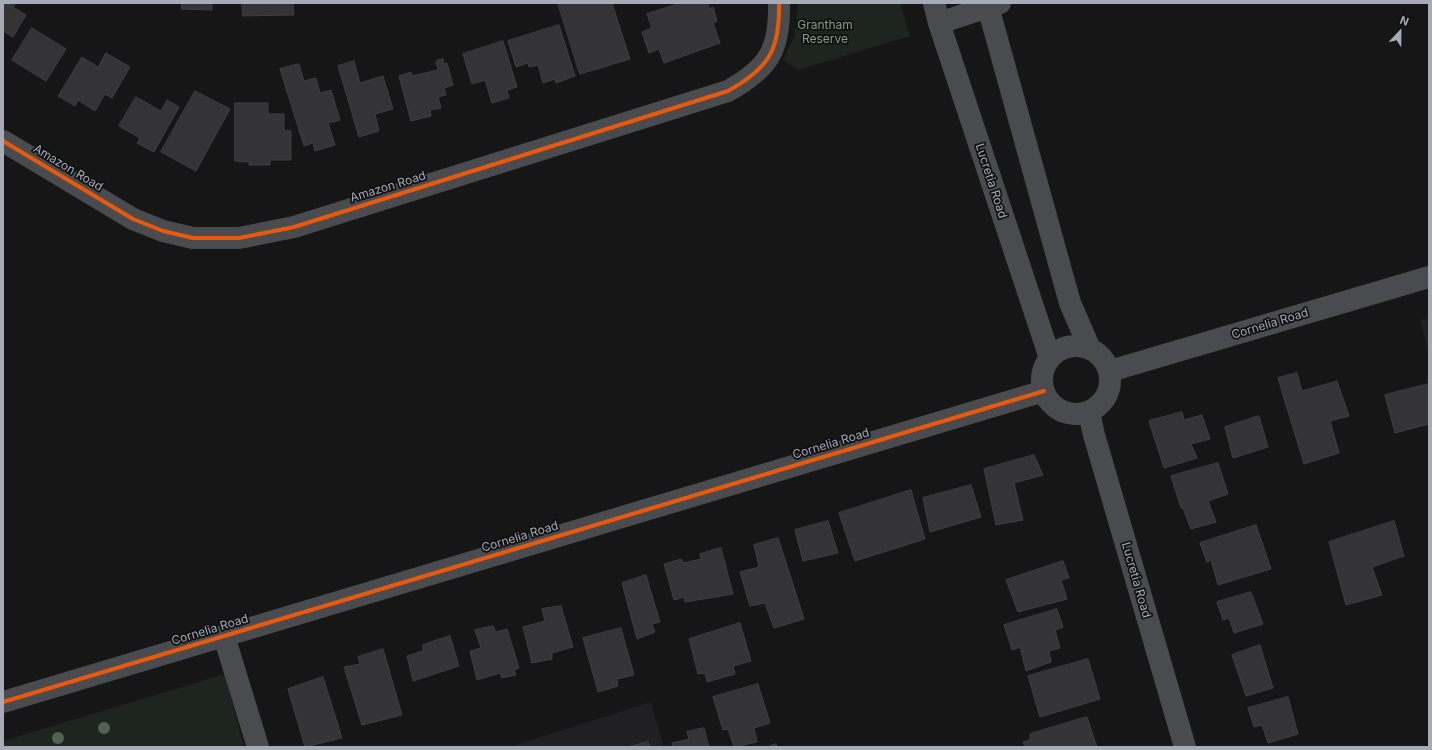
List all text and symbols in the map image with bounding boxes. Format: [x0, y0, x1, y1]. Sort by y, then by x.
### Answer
north arrow [1380, 12, 1420, 52]
text: N [1398, 13, 1411, 29]
park label: Grantham Reserve [797, 18, 853, 46]
street label: Amazon Road [31, 142, 105, 194]
street label: Lucretia Road [972, 142, 1010, 220]
street label: Amazon Road [348, 169, 428, 205]
street label: Cornelia Road [1230, 305, 1310, 343]
street label: Cornelia Road [791, 425, 871, 463]
street label: Cornelia Road [480, 518, 560, 556]
street label: Lucretia Road [1118, 541, 1154, 619]
street label: Cornelia Road [170, 611, 250, 649]

